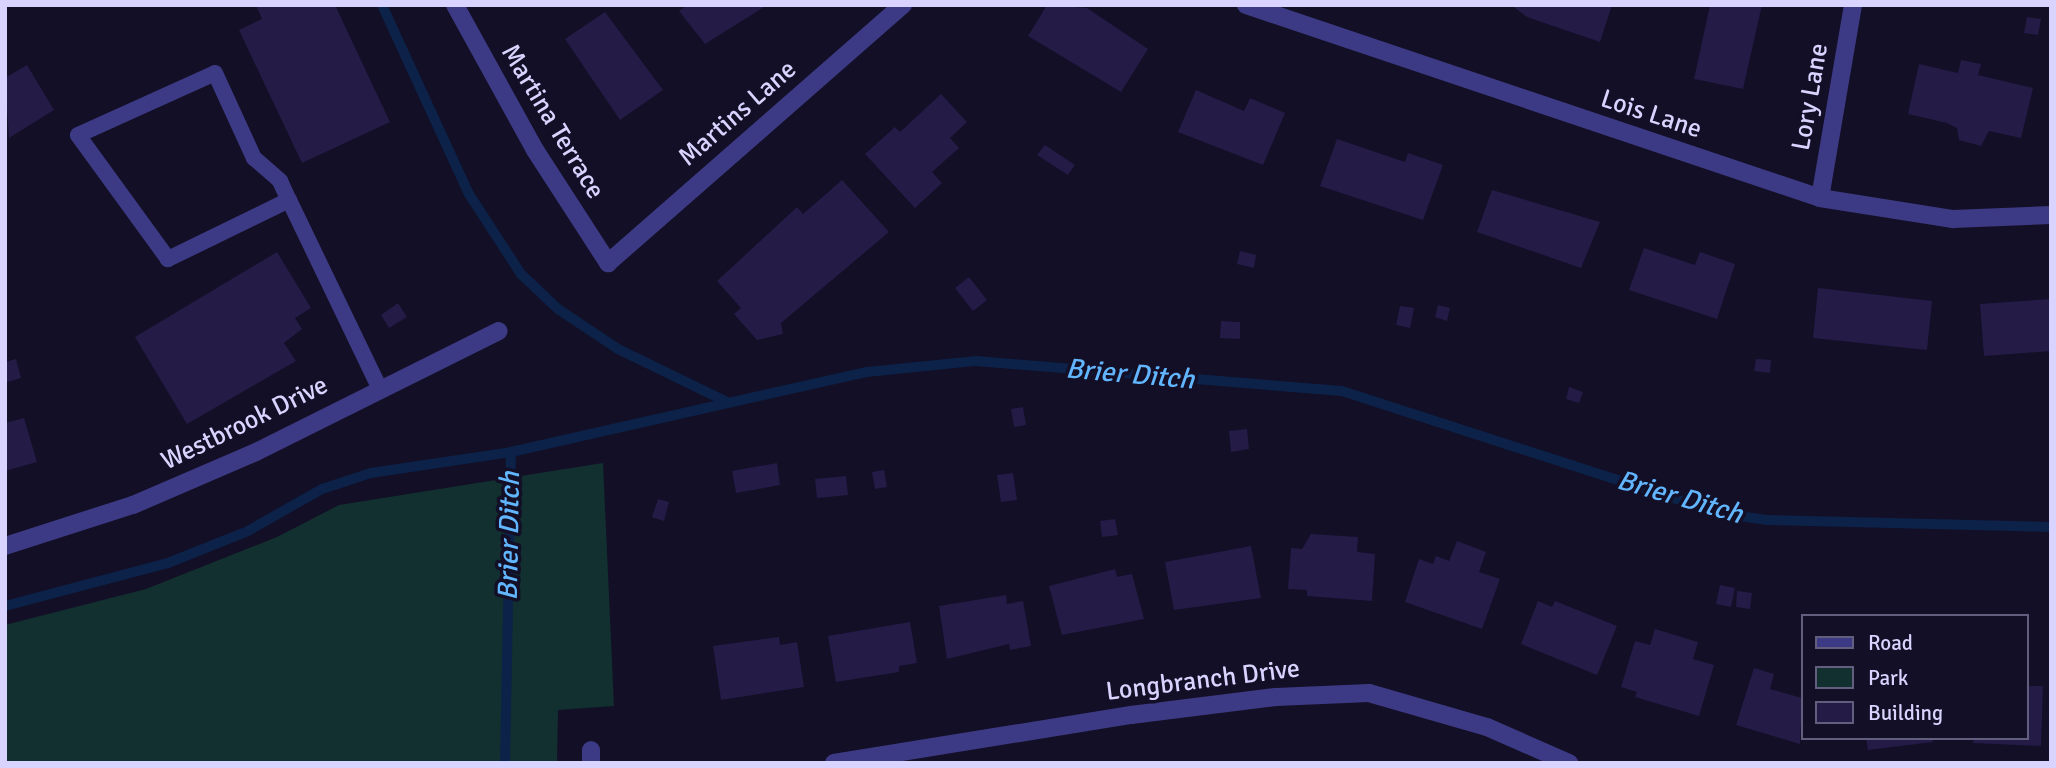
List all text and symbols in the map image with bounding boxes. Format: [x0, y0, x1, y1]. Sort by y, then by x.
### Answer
street label: Martina Terrace [494, 39, 610, 205]
street label: Lory Lane [1786, 41, 1836, 153]
street label: Martins Lane [673, 54, 803, 174]
street label: Lois Lane [1597, 84, 1705, 146]
water label: Brier Ditch [1064, 352, 1196, 396]
street label: Westbrook Drive [157, 370, 333, 478]
water label: Brier Ditch [1613, 463, 1747, 531]
water label: Brier Ditch [491, 471, 527, 601]
legend [1800, 614, 2028, 740]
text: Road [1868, 630, 1913, 656]
street label: Longbranch Drive [1104, 654, 1302, 708]
text: Park [1868, 665, 1908, 691]
text: Building [1868, 700, 1943, 726]

